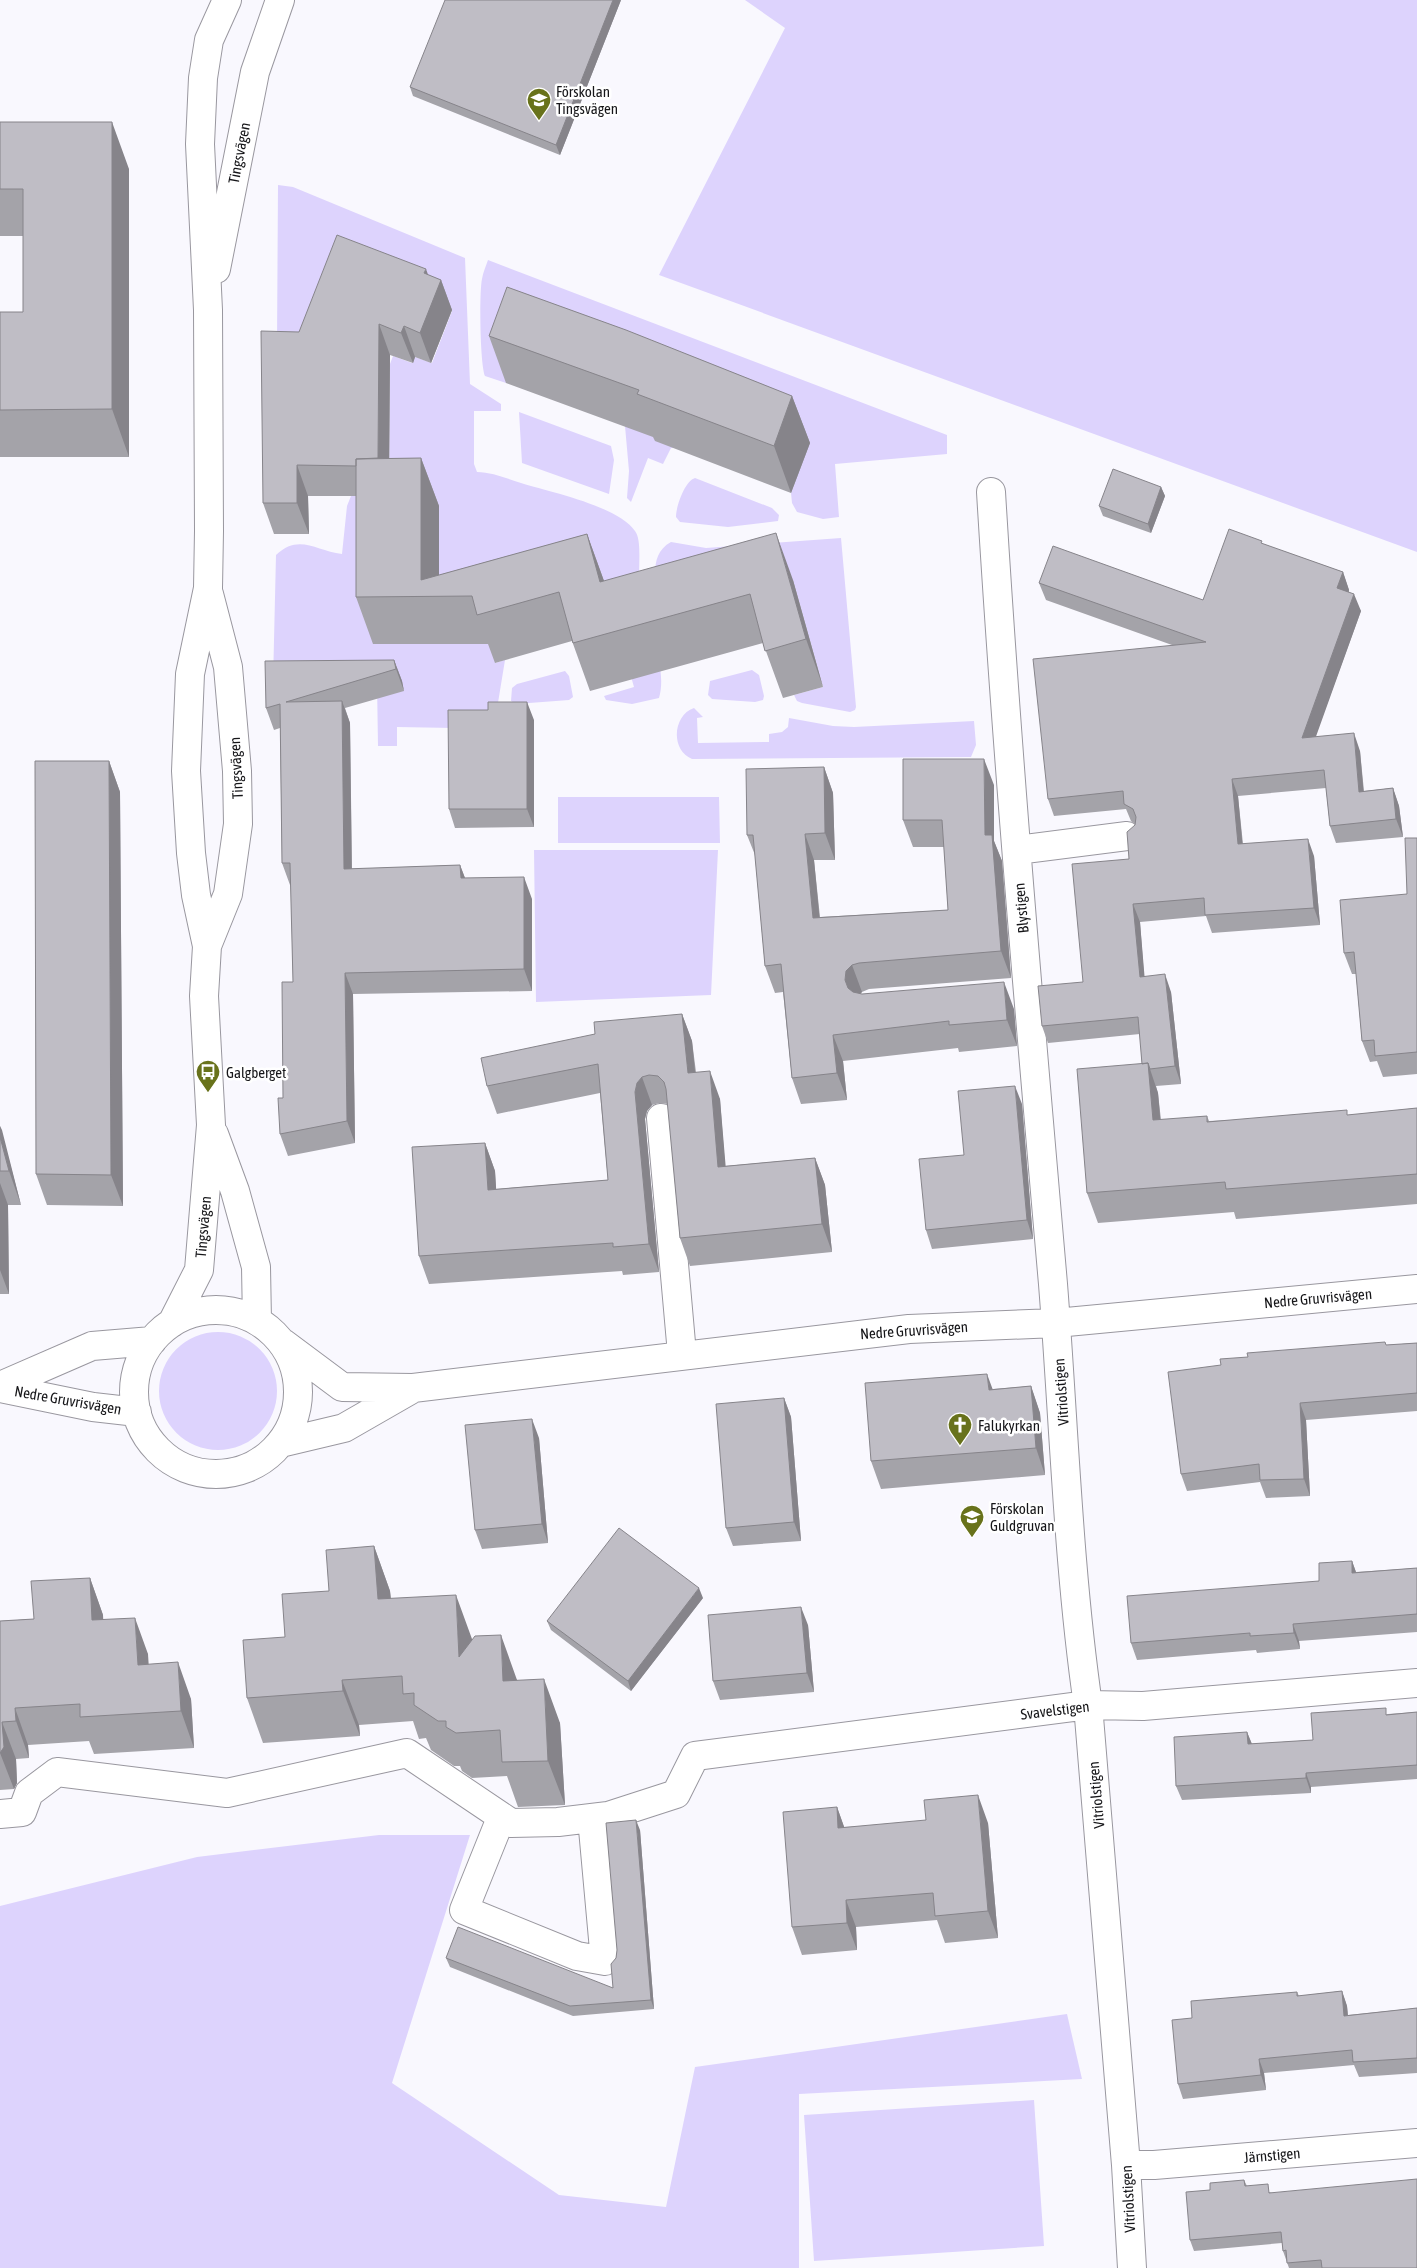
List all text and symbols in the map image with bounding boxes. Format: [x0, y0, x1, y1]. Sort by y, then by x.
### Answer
place label: Förskolan Tingsvägen [556, 83, 618, 117]
school or university icon: Förskolan Tingsvägen [526, 87, 552, 121]
street label: Tingsvägen [225, 121, 253, 185]
street label: Tingsvägen [226, 737, 246, 799]
street label: Blystigen [1010, 882, 1032, 934]
bus stop icon: Galgberget [195, 1059, 221, 1093]
place label: Galgberget [226, 1064, 286, 1081]
street label: Tingsvägen [192, 1195, 214, 1259]
street label: Nedre Gruvrisvägen [1263, 1285, 1373, 1311]
street label: Nedre Gruvrisvägen [859, 1318, 969, 1342]
street label: Vitriolstigen [1050, 1358, 1072, 1426]
street label: Nedre Gruvrisvägen [13, 1382, 123, 1418]
church icon: Falukyrkan [947, 1412, 973, 1446]
place label: Falukyrkan [978, 1417, 1040, 1434]
place label: Förskolan Guldgruvan [990, 1500, 1055, 1534]
school or university icon: Förskolan Guldgruvan [959, 1504, 985, 1538]
street label: Svavelstigen [1020, 1697, 1090, 1723]
street label: Vitriolstigen [1085, 1761, 1107, 1829]
street label: Järnstigen [1243, 2144, 1301, 2166]
street label: Vitriolstigen [1118, 2165, 1138, 2233]

